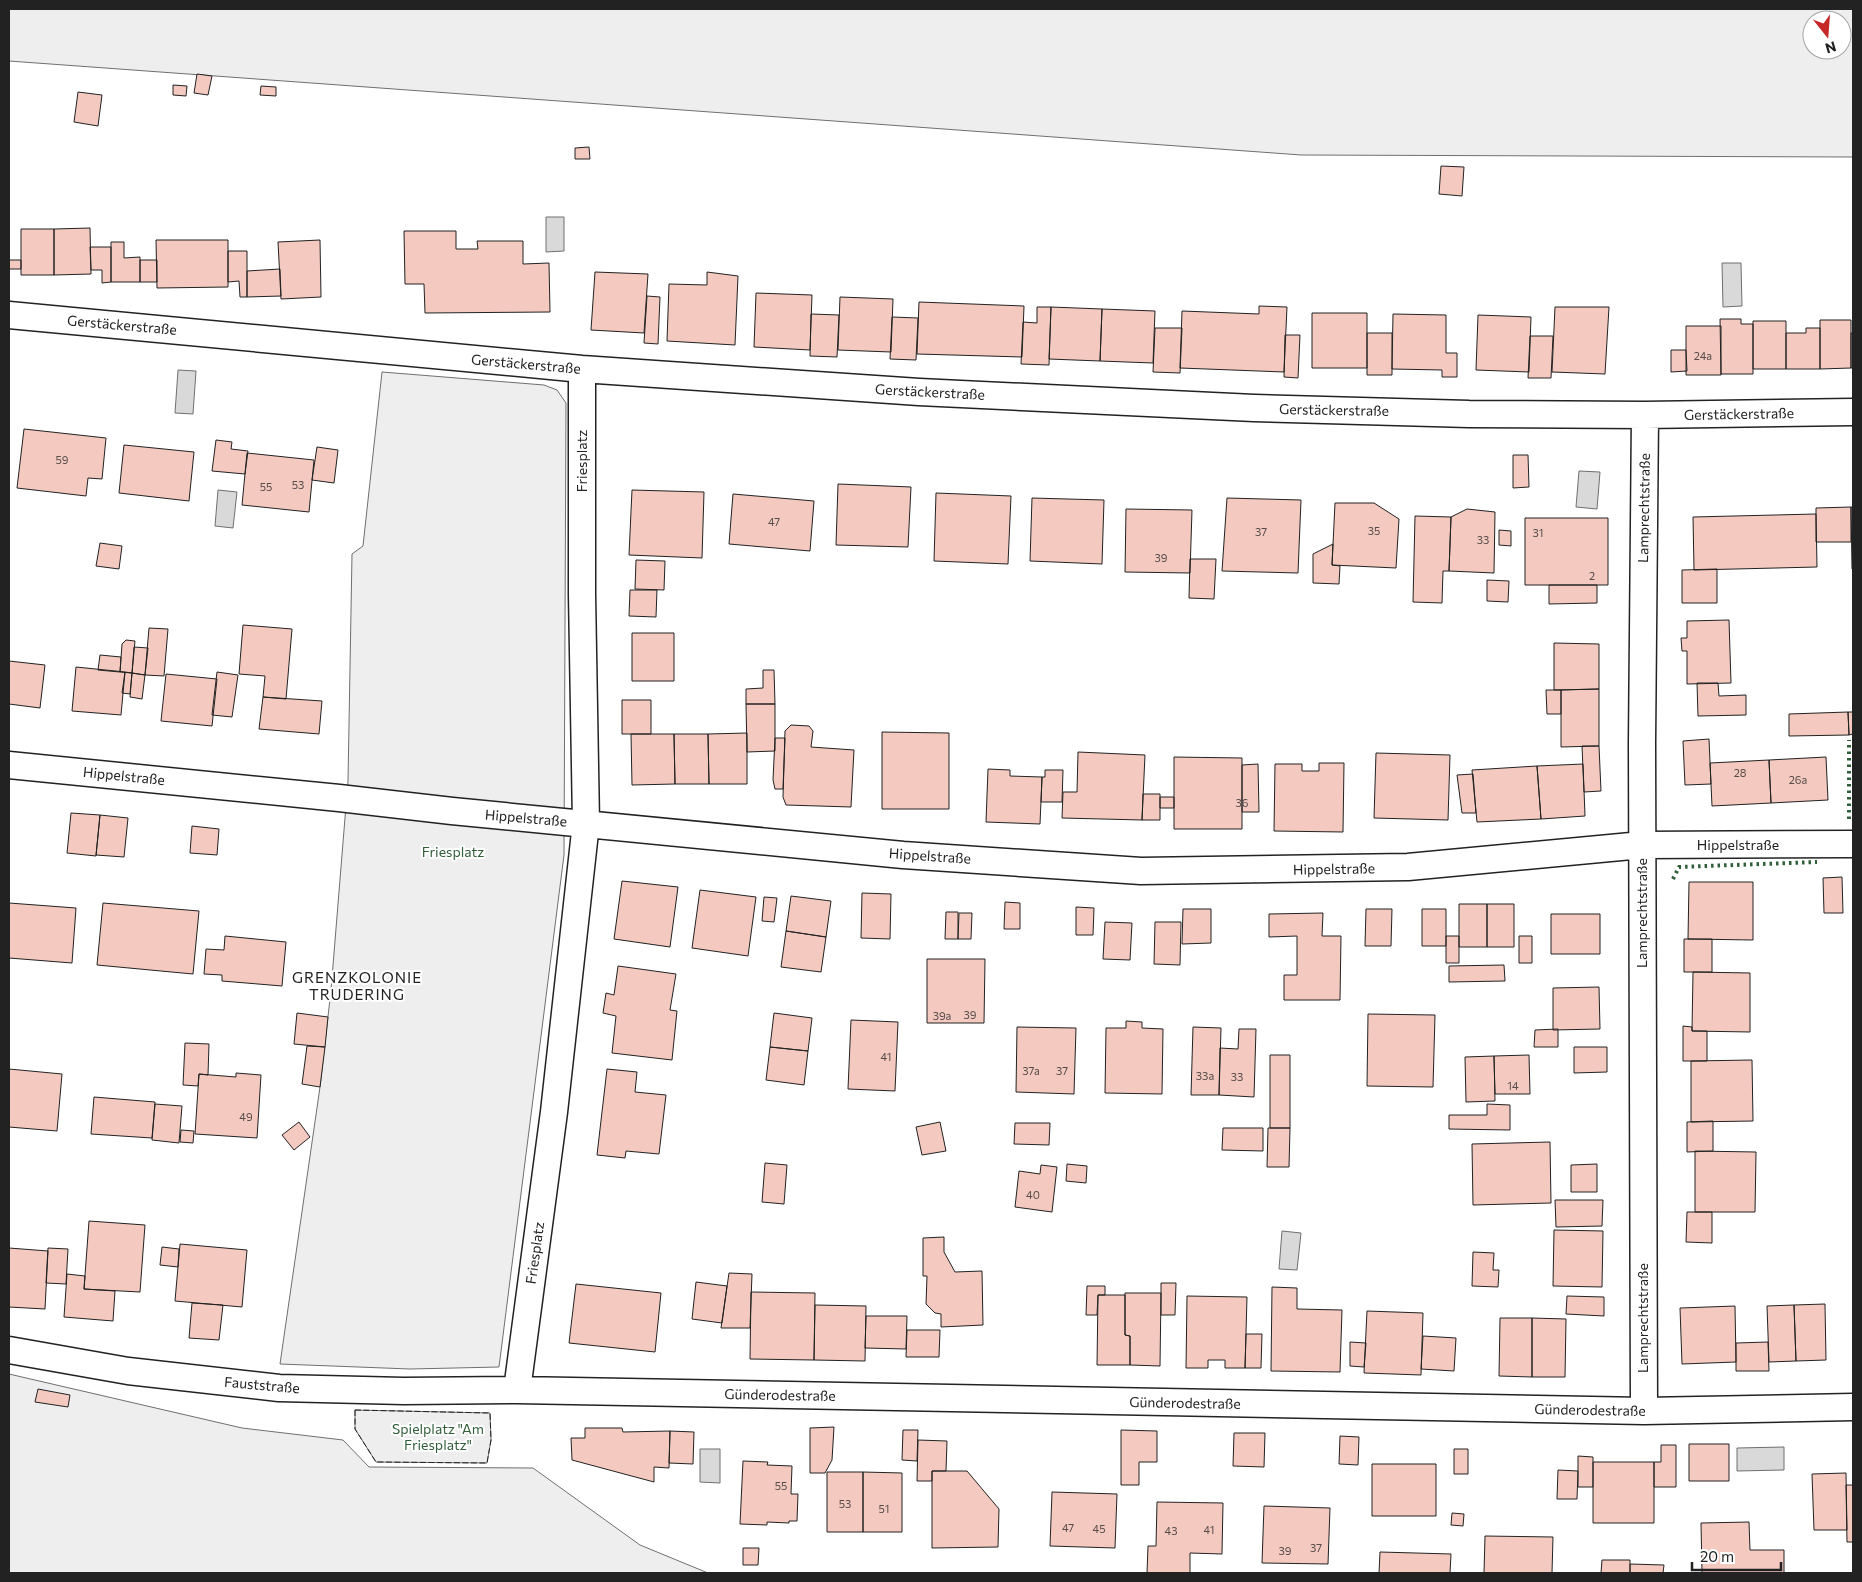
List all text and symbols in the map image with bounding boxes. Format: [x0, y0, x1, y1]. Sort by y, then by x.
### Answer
north arrow [1802, 10, 1852, 60]
text: N [1823, 38, 1838, 58]
street label: Gerstäckerstraße [67, 311, 178, 338]
house number: 24a [1694, 349, 1712, 362]
street label: Gerstäckerstraße [471, 350, 582, 377]
street label: Gerstäckerstraße [875, 380, 985, 403]
street label: Gerstäckerstraße [1279, 400, 1389, 419]
street label: Gerstäckerstraße [1684, 404, 1794, 423]
street label: Friesplatz [573, 430, 590, 492]
house number: 59 [56, 453, 69, 466]
street label: Lamprechtstraße [1634, 453, 1653, 563]
house number: 53 [292, 478, 304, 491]
house number: 55 [260, 480, 272, 493]
house number: 47 [768, 515, 780, 528]
house number: 35 [1368, 524, 1380, 537]
house number: 37 [1255, 525, 1267, 538]
house number: 31 [1533, 526, 1543, 539]
house number: 33 [1477, 533, 1489, 546]
house number: 39 [1155, 551, 1168, 564]
house number: 2 [1589, 569, 1595, 582]
street label: Hippelstraße [82, 763, 166, 788]
house number: 28 [1734, 766, 1747, 779]
house number: 26a [1789, 773, 1807, 786]
house number: 36 [1236, 796, 1249, 809]
street label: Hippelstraße [484, 805, 568, 830]
street label: Hippelstraße [1697, 836, 1779, 853]
park label: Friesplatz [422, 843, 484, 860]
street label: Hippelstraße [888, 844, 972, 867]
street label: Lamprechtstraße [1633, 858, 1650, 968]
street label: Hippelstraße [1293, 859, 1375, 878]
district label: GRENZKOLONIE TRUDERING [292, 968, 422, 1003]
house number: 39 [964, 1008, 977, 1021]
house number: 39a [933, 1009, 951, 1022]
house number: 41 [881, 1050, 891, 1063]
house number: 37a [1022, 1064, 1040, 1077]
house number: 37 [1056, 1064, 1068, 1077]
house number: 33a [1196, 1069, 1214, 1082]
house number: 33 [1231, 1070, 1243, 1083]
house number: 14 [1507, 1079, 1519, 1092]
house number: 49 [239, 1110, 253, 1123]
house number: 40 [1026, 1188, 1040, 1201]
street label: Friesplatz [522, 1221, 547, 1285]
street label: Lamprechtstraße [1634, 1263, 1651, 1373]
street label: Fauststraße [224, 1373, 300, 1396]
street label: Günderodestraße [724, 1385, 836, 1404]
street label: Günderodestraße [1129, 1393, 1241, 1412]
street label: Günderodestraße [1534, 1400, 1646, 1419]
park label: Spielplatz "Am Friesplatz" [392, 1420, 484, 1453]
house number: 55 [775, 1479, 787, 1492]
house number: 53 [839, 1497, 851, 1510]
house number: 51 [878, 1502, 890, 1515]
house number: 47 [1062, 1521, 1074, 1534]
house number: 45 [1093, 1522, 1105, 1535]
house number: 41 [1204, 1523, 1214, 1536]
house number: 43 [1165, 1524, 1177, 1537]
scale bar [1692, 1540, 1781, 1572]
house number: 37 [1310, 1541, 1322, 1554]
house number: 39 [1279, 1544, 1292, 1557]
text: 20 m [1700, 1547, 1734, 1565]

